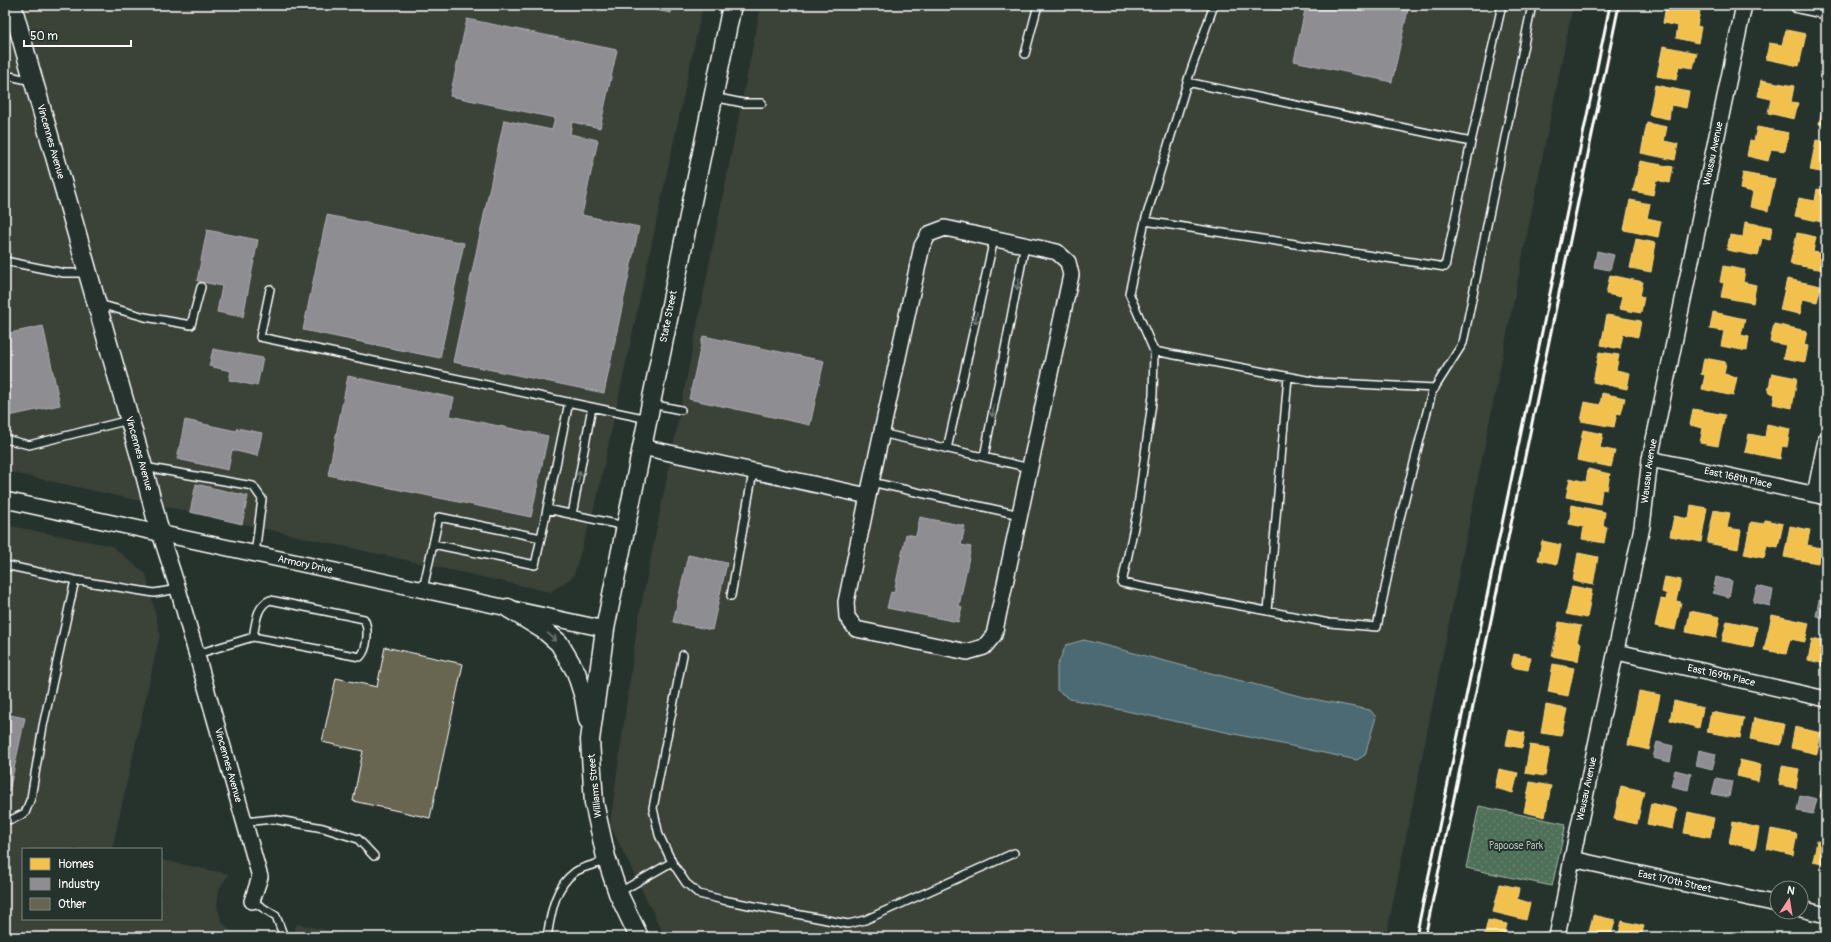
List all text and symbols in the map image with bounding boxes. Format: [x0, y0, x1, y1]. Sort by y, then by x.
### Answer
scale bar [24, 22, 131, 48]
text: 50 m [30, 29, 58, 44]
street label: Vincennes Avenue [34, 103, 67, 180]
street label: Wausau Avenue [1701, 121, 1726, 187]
one-way arrow [1013, 277, 1021, 290]
street label: State Street [657, 289, 680, 343]
one-way arrow [972, 311, 980, 324]
one-way arrow [989, 404, 997, 417]
street label: Vincennes Avenue [123, 415, 155, 492]
street label: Wausau Avenue [1639, 438, 1660, 504]
street label: East 168th Place [1703, 465, 1773, 491]
one-way arrow [575, 471, 583, 484]
street label: Armory Drive [277, 553, 334, 576]
one-way arrow [547, 633, 557, 642]
street label: East 169th Place [1686, 662, 1756, 689]
street label: Vincennes Avenue [212, 727, 244, 804]
street label: Williams Street [586, 753, 604, 818]
street label: Wausau Avenue [1574, 756, 1599, 822]
park label: Papoose Park [1489, 840, 1544, 852]
legend [22, 848, 162, 920]
text: Homes [58, 857, 94, 872]
street label: East 170th Street [1637, 868, 1713, 896]
text: Industry [58, 877, 100, 892]
north arrow [1769, 880, 1809, 920]
text: N [1786, 884, 1797, 898]
text: Other [58, 897, 87, 912]

